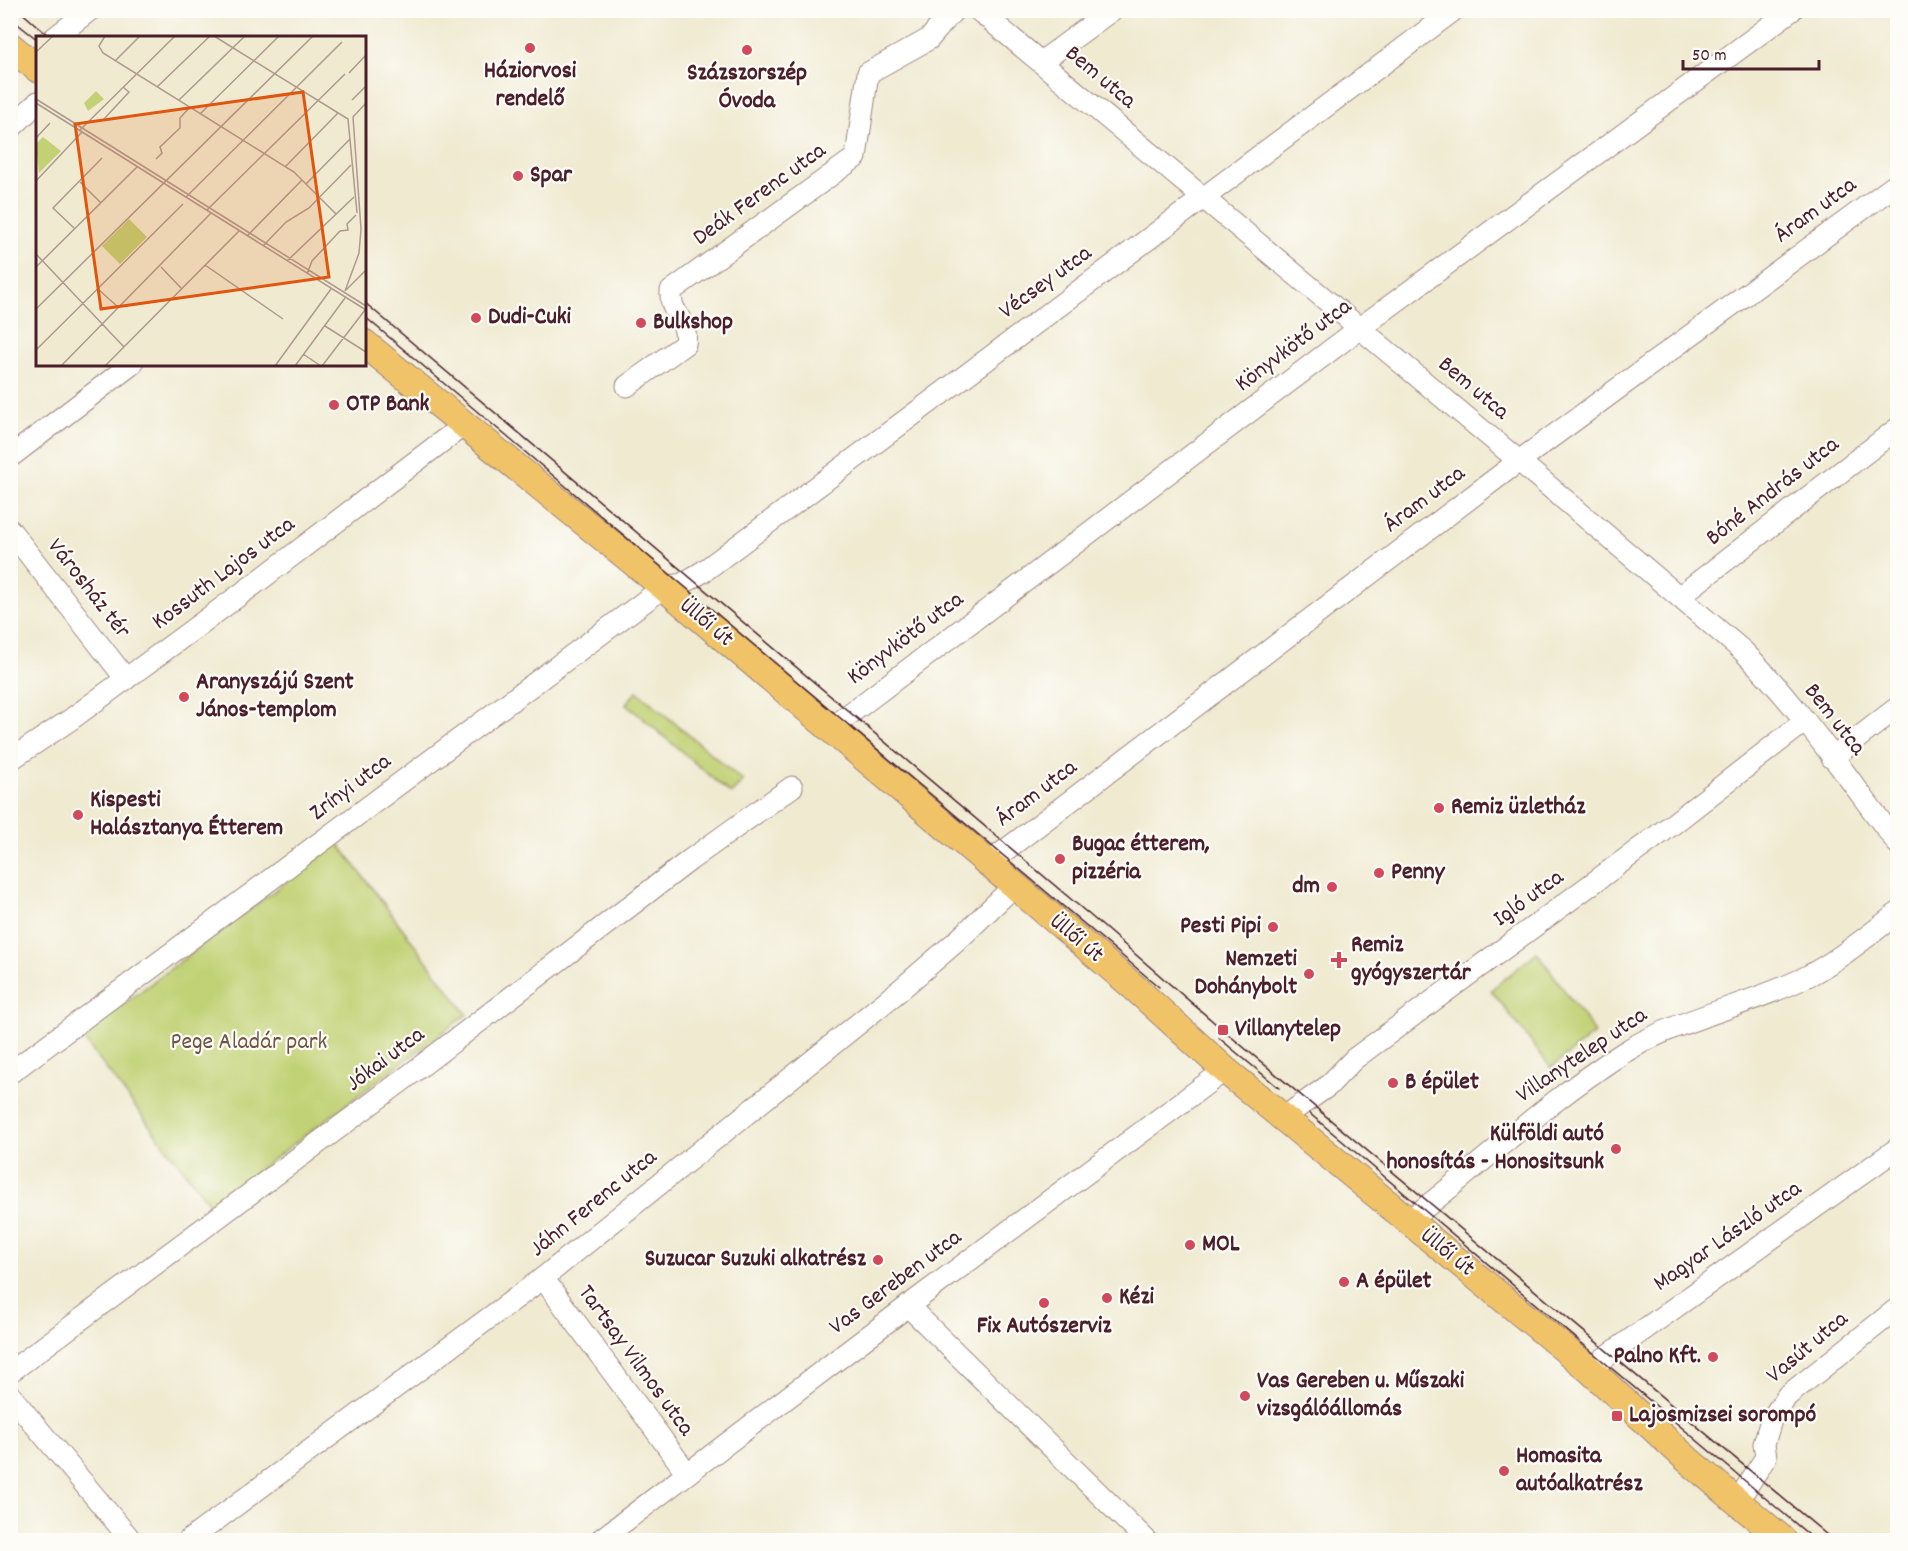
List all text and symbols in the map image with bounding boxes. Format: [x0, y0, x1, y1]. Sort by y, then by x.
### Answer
scale bar [1683, 33, 1820, 71]
inset map [36, 36, 366, 366]
street label: Bem utca [1057, 38, 1144, 119]
marker: Háziorvosi rendelő [523, 41, 537, 55]
marker: Százszorszép Óvoda [740, 43, 754, 57]
text: 50 m [1692, 44, 1727, 69]
place label: Háziorvosi rendelő [484, 55, 577, 117]
place label: Százszorszép Óvoda [687, 57, 807, 119]
street label: Deák Ferenc utca [686, 135, 834, 255]
place label: Spar [530, 159, 573, 193]
marker: Spar [511, 169, 525, 183]
street label: Áram utca [1768, 169, 1865, 253]
street label: Vécsey utca [993, 237, 1100, 328]
street label: Könyvkötő utca [1229, 290, 1360, 401]
place label: Dudi-Cuki [488, 301, 572, 335]
place label: Bulkshop [653, 306, 733, 340]
marker: Dudi-Cuki [469, 311, 483, 325]
marker: Bulkshop [634, 316, 648, 330]
street label: Bem utca [1430, 349, 1517, 430]
place label: OTP Bank [346, 388, 429, 422]
marker: OTP Bank [327, 398, 341, 412]
street label: Bóné András utca [1699, 429, 1847, 555]
street label: Áram utca [1377, 457, 1474, 542]
street label: Kossuth Lajos utca [145, 508, 303, 639]
street label: Városház tér [38, 532, 138, 646]
street label: Könyvkötő utca [841, 583, 972, 694]
street label: Üllői út [671, 590, 741, 656]
place label: Aranyszájú Szent János-templom [196, 666, 354, 728]
street label: Bem utca [1795, 676, 1874, 764]
marker: Aranyszájú Szent János-templom [177, 690, 191, 704]
street label: Zrínyi utca [303, 745, 400, 830]
street label: Áram utca [989, 751, 1086, 836]
place label: Kispesti Halásztanya Étterem [90, 784, 283, 846]
place label: Remiz üzletház [1451, 791, 1586, 825]
marker: Remiz üzletház [1432, 801, 1446, 815]
marker: Kispesti Halásztanya Étterem [71, 808, 85, 822]
place label: Bugac étterem, pizzéria [1072, 828, 1210, 890]
marker: Bugac étterem, pizzéria [1053, 852, 1067, 866]
place label: Penny [1391, 856, 1446, 890]
street label: Igló utca [1487, 861, 1572, 936]
marker: Penny [1372, 866, 1386, 880]
place label: dm [1292, 870, 1320, 904]
marker: dm [1325, 880, 1339, 894]
street label: Üllői út [1041, 906, 1111, 972]
place label: Pesti Pipi [1180, 910, 1262, 944]
marker: Pesti Pipi [1266, 920, 1280, 934]
place label: Remiz gyógyszertár [1351, 929, 1472, 991]
place label: Nemzeti Dohánybolt [1195, 943, 1298, 1005]
marker: Remiz gyógyszertár [1332, 953, 1346, 967]
marker: Nemzeti Dohánybolt [1302, 967, 1316, 981]
street label: Villanytelep utca [1510, 999, 1655, 1113]
place label: Villanytelep [1235, 1013, 1341, 1047]
street label: Jókai utca [340, 1019, 433, 1101]
marker: Villanytelep [1216, 1023, 1230, 1037]
park label: Pege Aladár park [171, 1026, 327, 1060]
place label: B épület [1405, 1066, 1479, 1100]
marker: B épület [1386, 1076, 1400, 1090]
place label: Külföldi autó honosítás - Honositsunk [1386, 1118, 1604, 1180]
street label: Jáhn Ferenc utca [523, 1141, 666, 1266]
marker: Külföldi autó honosítás - Honositsunk [1609, 1142, 1623, 1156]
street label: Magyar László utca [1647, 1173, 1810, 1301]
street label: Üllői út [1412, 1220, 1482, 1286]
street label: Vas Gereben utca [823, 1221, 970, 1344]
place label: MOL [1202, 1228, 1240, 1262]
marker: MOL [1183, 1238, 1197, 1252]
place label: Suzucar Suzuki alkatrész [645, 1243, 867, 1277]
marker: Suzucar Suzuki alkatrész [871, 1253, 885, 1267]
place label: A épület [1356, 1265, 1432, 1299]
marker: A épület [1337, 1275, 1351, 1289]
street label: Tartsay Vilmos utca [568, 1278, 702, 1444]
place label: Kézi [1119, 1281, 1155, 1315]
marker: Kézi [1100, 1291, 1114, 1305]
marker: Fix Autószerviz [1037, 1296, 1051, 1310]
street label: Vasút utca [1760, 1303, 1857, 1392]
place label: Fix Autószerviz [977, 1310, 1112, 1344]
place label: Palno Kft. [1613, 1340, 1701, 1374]
marker: Palno Kft. [1706, 1350, 1720, 1364]
place label: Vas Gereben u. Műszaki vizsgálóállomás [1257, 1365, 1465, 1427]
marker: Vas Gereben u. Műszaki vizsgálóállomás [1238, 1389, 1252, 1403]
place label: Lajosmizsei sorompó [1629, 1399, 1817, 1433]
marker: Lajosmizsei sorompó [1610, 1409, 1624, 1423]
place label: Homasita autóalkatrész [1516, 1440, 1643, 1502]
marker: Homasita autóalkatrész [1497, 1464, 1511, 1478]

